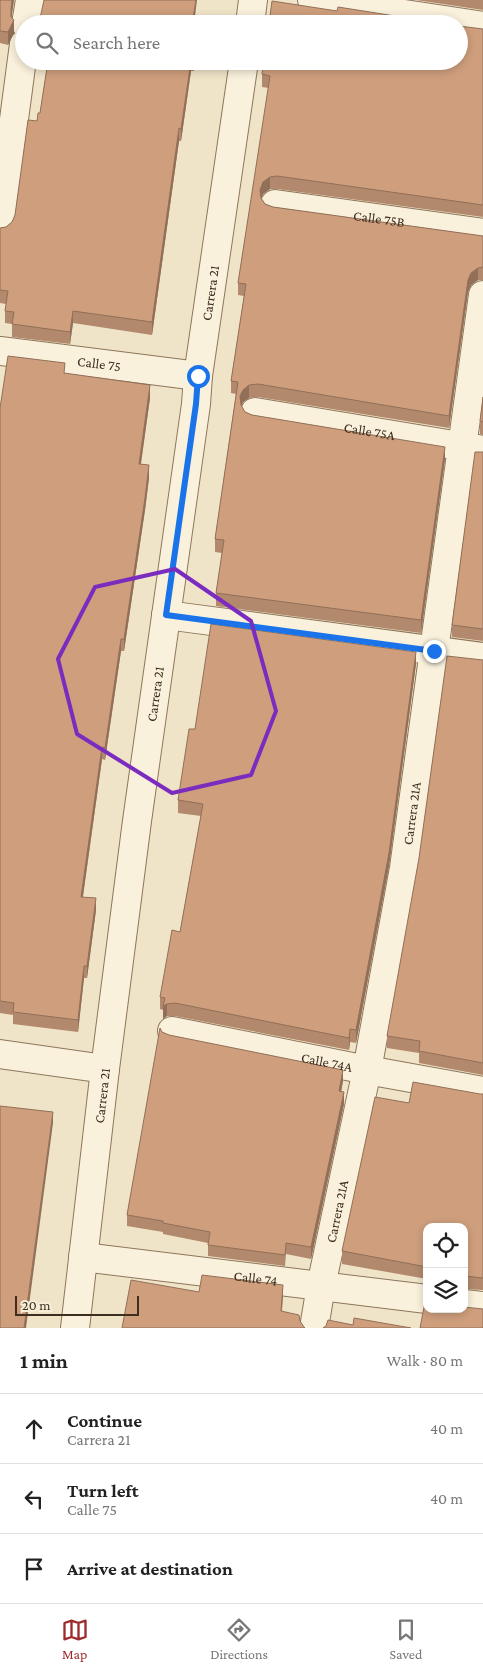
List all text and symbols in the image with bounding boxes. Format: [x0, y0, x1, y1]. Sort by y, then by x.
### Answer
search box [15, 15, 468, 70]
icon: search [33, 29, 61, 57]
text: Search here [73, 32, 160, 53]
street label: Calle 75B [352, 207, 406, 230]
street label: Carrera 21 [198, 264, 222, 322]
street label: Calle 75 [76, 353, 122, 374]
route start [187, 365, 210, 388]
street label: Calle 75A [343, 419, 396, 443]
route end [423, 640, 446, 663]
street label: Carrera 21 [143, 665, 167, 723]
street label: Carrera 21A [399, 781, 424, 846]
street label: Calle 74A [300, 1049, 354, 1075]
street label: Carrera 21 [91, 1067, 113, 1124]
street label: Carrera 21A [322, 1178, 351, 1244]
map controls [423, 1223, 468, 1313]
button: locate [423, 1223, 468, 1268]
street label: Calle 74 [233, 1267, 279, 1289]
button: layers [423, 1268, 468, 1313]
scale bar [15, 1293, 139, 1316]
text: 20 m [22, 1297, 50, 1313]
text: 1 min [20, 1349, 68, 1373]
text: Walk · 80 m [386, 1352, 463, 1369]
text: Continue [67, 1410, 142, 1431]
icon: ahead [20, 1415, 48, 1443]
text: 40 m [430, 1420, 463, 1437]
text: Carrera 21 [67, 1431, 131, 1448]
text: Turn left [67, 1480, 139, 1501]
icon: left [20, 1485, 48, 1513]
text: 40 m [430, 1490, 463, 1507]
text: Calle 75 [67, 1501, 117, 1518]
icon: arrive [20, 1555, 48, 1583]
text: Arrive at destination [67, 1558, 233, 1579]
tab: Map [61, 1616, 89, 1662]
tab: Directions [210, 1616, 268, 1662]
tab: Saved [389, 1616, 422, 1662]

